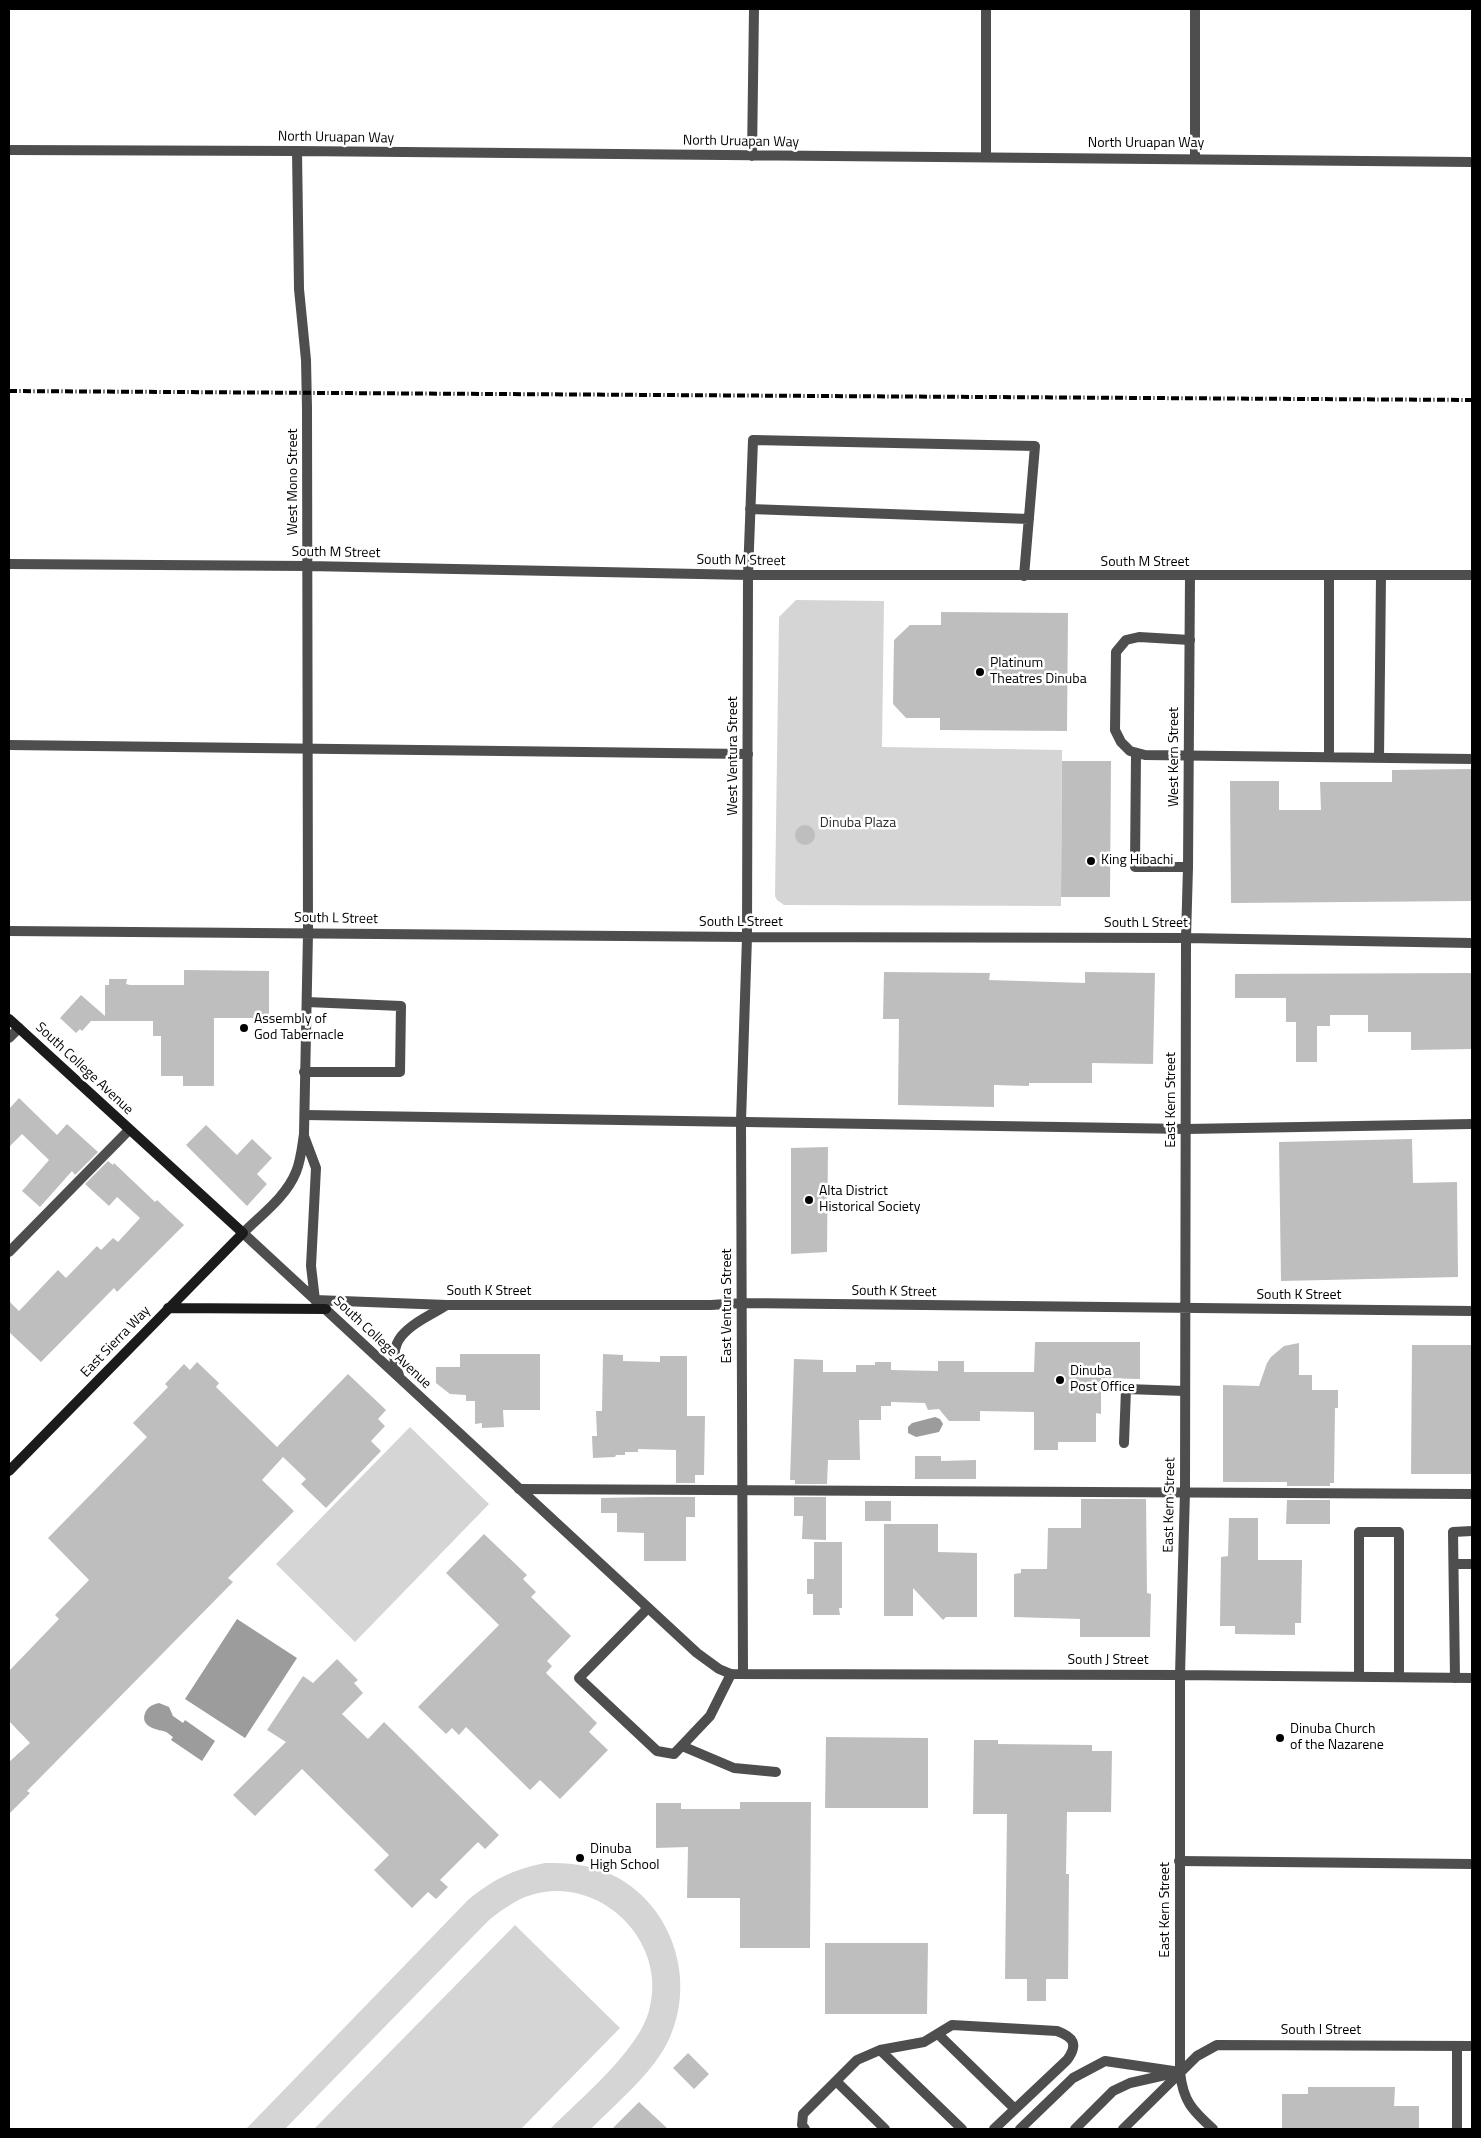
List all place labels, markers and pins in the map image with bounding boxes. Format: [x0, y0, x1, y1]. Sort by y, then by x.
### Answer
place label: Platinum Theatres Dinuba [990, 656, 1087, 689]
marker: Platinum Theatres Dinuba [974, 666, 986, 678]
place label: King Hibachi [1101, 853, 1173, 869]
marker: King Hibachi [1085, 855, 1097, 867]
place label: Assembly of God Tabernacle [254, 1012, 344, 1044]
marker: Assembly of God Tabernacle [238, 1022, 250, 1034]
place label: Alta District Historical Society [819, 1184, 921, 1216]
marker: Alta District Historical Society [803, 1194, 815, 1206]
place label: Dinuba Post Office [1070, 1364, 1135, 1396]
marker: Dinuba Post Office [1054, 1374, 1066, 1386]
place label: Dinuba Church of the Nazarene [1290, 1722, 1384, 1754]
marker: Dinuba Church of the Nazarene [1274, 1732, 1286, 1744]
place label: Dinuba High School [590, 1842, 660, 1874]
marker: Dinuba High School [574, 1852, 586, 1864]

